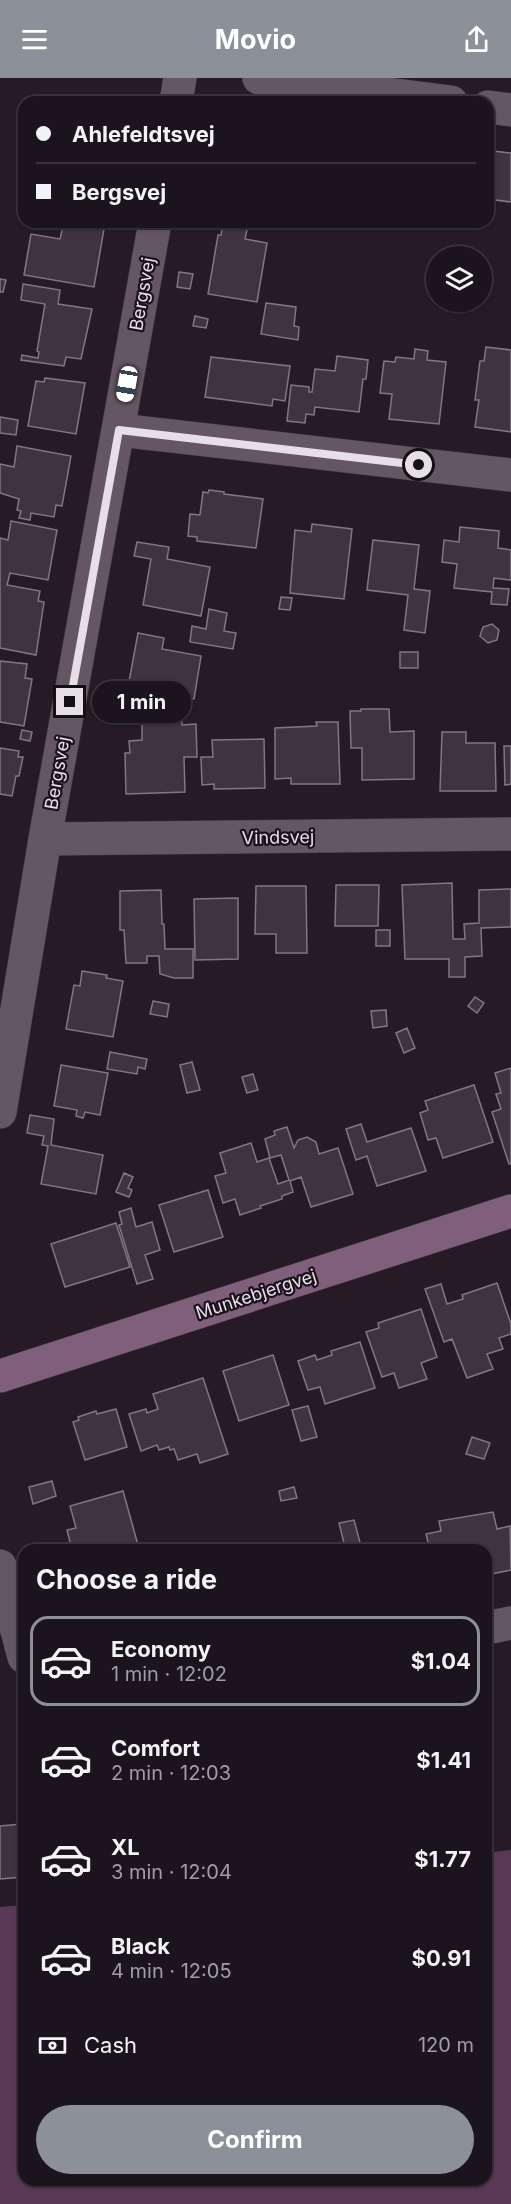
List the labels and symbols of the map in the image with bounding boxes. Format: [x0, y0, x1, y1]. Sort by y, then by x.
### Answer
street label: Bergsvej [125, 256, 159, 332]
car [115, 365, 139, 403]
route start [405, 451, 432, 478]
callout: 1 min [91, 681, 190, 723]
route end [56, 688, 83, 715]
street label: Bergsvej [40, 735, 74, 811]
street label: Vindsvej [242, 826, 314, 848]
street label: Munkebjergvej [193, 1265, 319, 1323]

